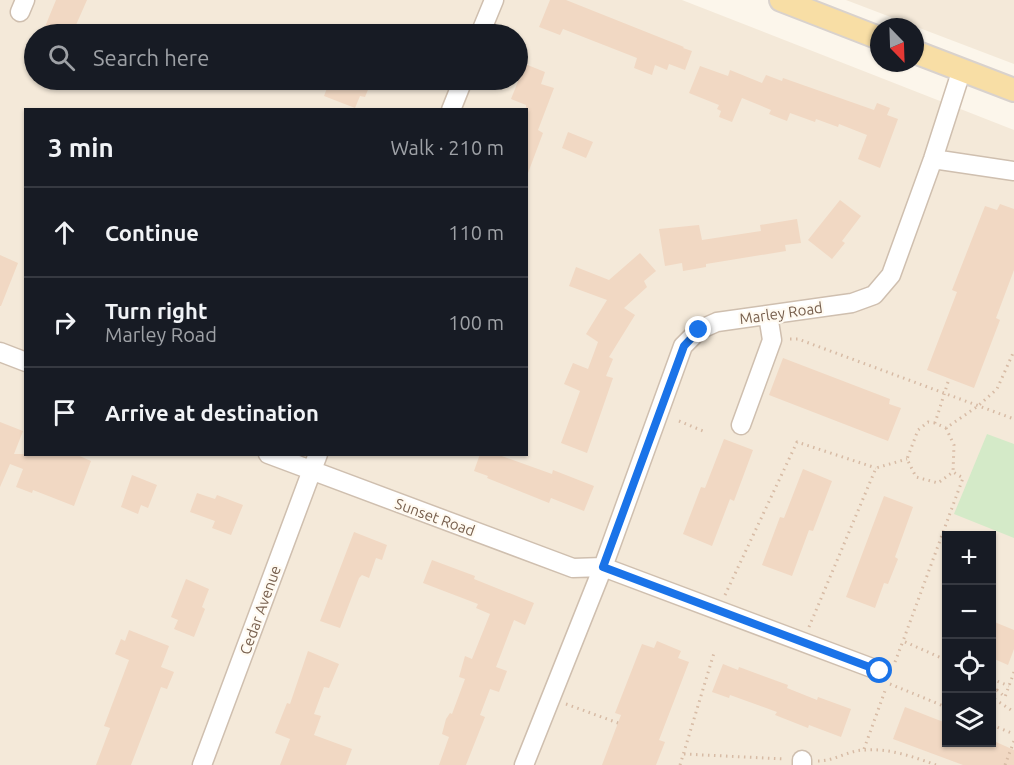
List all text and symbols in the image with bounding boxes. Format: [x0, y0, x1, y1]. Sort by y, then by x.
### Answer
north arrow [870, 18, 924, 72]
search box [24, 24, 528, 90]
icon: search [45, 41, 78, 74]
text: Search here [93, 45, 209, 70]
text: 3 min [48, 133, 114, 162]
text: Walk · 210 m [391, 136, 504, 159]
icon: ahead [48, 216, 81, 249]
text: Continue [105, 220, 199, 245]
text: 110 m [448, 221, 504, 244]
text: Turn right [105, 298, 207, 323]
street label: Marley Road [738, 299, 824, 327]
icon: right [48, 306, 81, 339]
text: 100 m [448, 311, 504, 334]
route end [685, 316, 711, 342]
text: Marley Road [105, 323, 217, 346]
icon: arrive [48, 396, 81, 429]
text: Arrive at destination [105, 400, 319, 425]
street label: Sunset Road [393, 495, 477, 539]
map controls [942, 531, 996, 747]
button: + [942, 531, 996, 585]
street label: Cedar Avenue [236, 563, 284, 657]
button: − [942, 585, 996, 639]
button: locate [942, 639, 996, 693]
route start [866, 657, 892, 683]
button: layers [942, 693, 996, 747]

